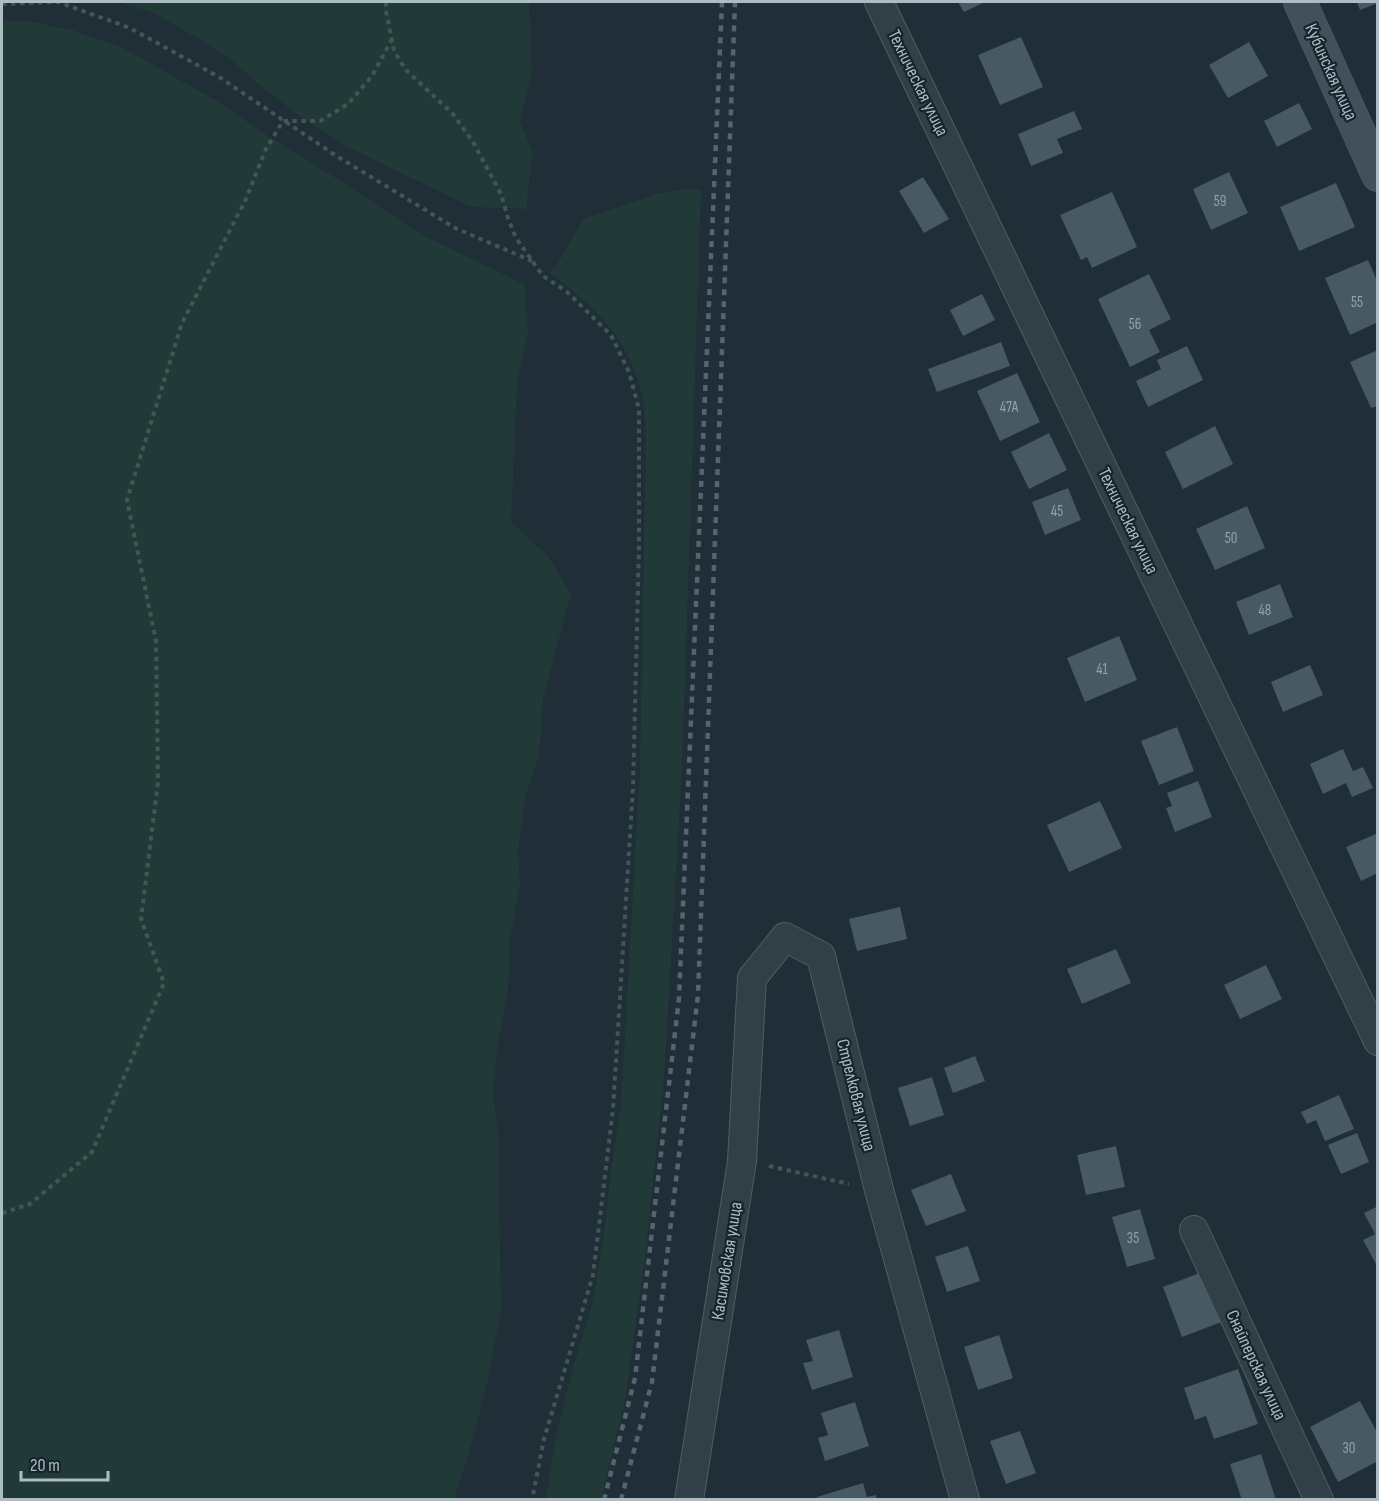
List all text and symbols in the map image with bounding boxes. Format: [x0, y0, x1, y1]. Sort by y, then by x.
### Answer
street label: Кубинская улица [1300, 21, 1362, 123]
street label: Техническая улица [883, 27, 953, 140]
house number: 59 [1214, 192, 1226, 211]
house number: 55 [1351, 293, 1363, 312]
house number: 56 [1129, 315, 1141, 334]
house number: 47А [1000, 398, 1019, 417]
street label: Техническая улица [1093, 465, 1163, 578]
house number: 45 [1051, 502, 1063, 521]
house number: 50 [1225, 529, 1237, 548]
house number: 48 [1259, 601, 1271, 620]
house number: 41 [1096, 660, 1109, 679]
street label: Стрелковая улица [832, 1037, 880, 1153]
street label: Касимовская улица [707, 1200, 747, 1322]
house number: 35 [1127, 1229, 1139, 1248]
street label: Снайперская улица [1221, 1307, 1291, 1423]
house number: 30 [1343, 1439, 1355, 1458]
scale bar [21, 1444, 108, 1482]
text: 20 m [30, 1455, 60, 1476]

